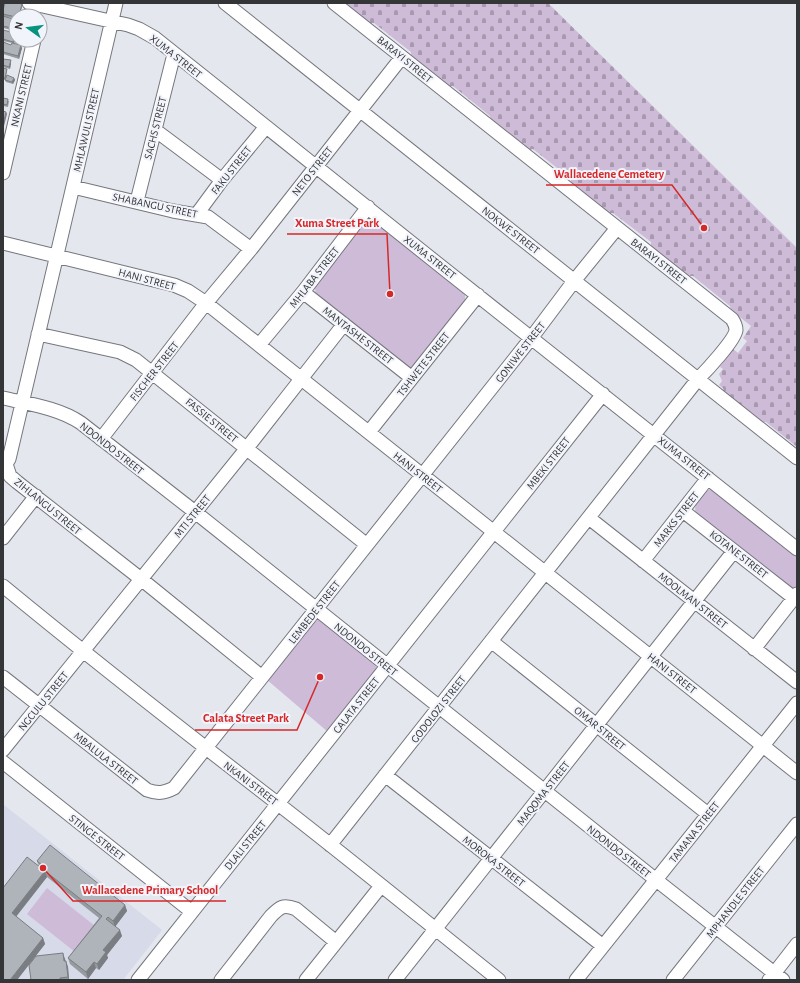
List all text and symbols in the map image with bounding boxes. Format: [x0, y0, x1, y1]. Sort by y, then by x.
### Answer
north arrow [8, 8, 48, 48]
text: N [13, 21, 25, 31]
street label: XUMA STREET [148, 33, 204, 80]
street label: BARAYI STREET [375, 34, 435, 85]
street label: NKANI STREET [9, 62, 34, 128]
street label: MHLAWULI STREET [72, 87, 102, 173]
street label: SACHS STREET [142, 95, 169, 161]
street label: FAKU STREET [209, 144, 254, 197]
street label: NETO STREET [290, 144, 335, 198]
callout: Wallacedene Cemetery [546, 161, 672, 185]
text: Wallacedene Cemetery [554, 168, 665, 181]
street label: SHABANGU STREET [111, 191, 199, 220]
street label: NOKWE STREET [480, 205, 542, 257]
callout: Xuma Street Park [287, 210, 387, 234]
text: Xuma Street Park [295, 217, 379, 229]
street label: XUMA STREET [402, 234, 458, 281]
street label: BARAYI STREET [629, 236, 689, 287]
street label: MHLABA STREET [287, 244, 342, 310]
street label: HANI STREET [117, 267, 177, 293]
street label: MANTASHE STREET [320, 305, 395, 367]
street label: GONIWE STREET [493, 320, 548, 385]
street label: TSHWETE STREET [395, 330, 452, 398]
street label: FISCHER STREET [128, 339, 181, 403]
street label: FASSIE STREET [183, 396, 240, 445]
street label: NDONDO STREET [78, 420, 146, 477]
street label: MBEKI STREET [525, 435, 573, 492]
street label: XUMA STREET [656, 435, 712, 482]
street label: HANI STREET [391, 450, 445, 495]
street label: ZIHLANGU STREET [12, 476, 84, 537]
street label: MARKS STREET [652, 489, 702, 549]
street label: MTI STREET [172, 492, 213, 540]
street label: KOTANE STREET [707, 528, 770, 581]
street label: MOOLMAN STREET [656, 570, 730, 631]
street label: LEMBEDE STREET [287, 578, 343, 646]
street label: NDONDO STREET [332, 621, 400, 678]
street label: HANI STREET [645, 651, 699, 696]
street label: NGCULU STREET [16, 669, 71, 733]
street label: GODOLOZI STREET [409, 673, 468, 745]
street label: CALATA STREET [331, 675, 382, 735]
street label: OMAR STREET [572, 704, 628, 753]
callout: Calata Street Park [195, 706, 297, 730]
text: Calata Street Park [203, 712, 289, 724]
street label: MBALULA STREET [72, 730, 140, 787]
street label: MAQOMA STREET [515, 759, 572, 828]
street label: NKANI STREET [222, 760, 280, 808]
street label: TAMANA STREET [667, 799, 722, 865]
street label: STINGE STREET [67, 812, 127, 863]
street label: DLALI STREET [222, 818, 269, 872]
street label: NDONDO STREET [585, 823, 653, 880]
street label: MOROKA STREET [461, 834, 527, 889]
street label: MPHANDLE STREET [704, 864, 767, 940]
callout: Wallacedene Primary School [73, 877, 226, 901]
text: Wallacedene Primary School [82, 884, 218, 897]

